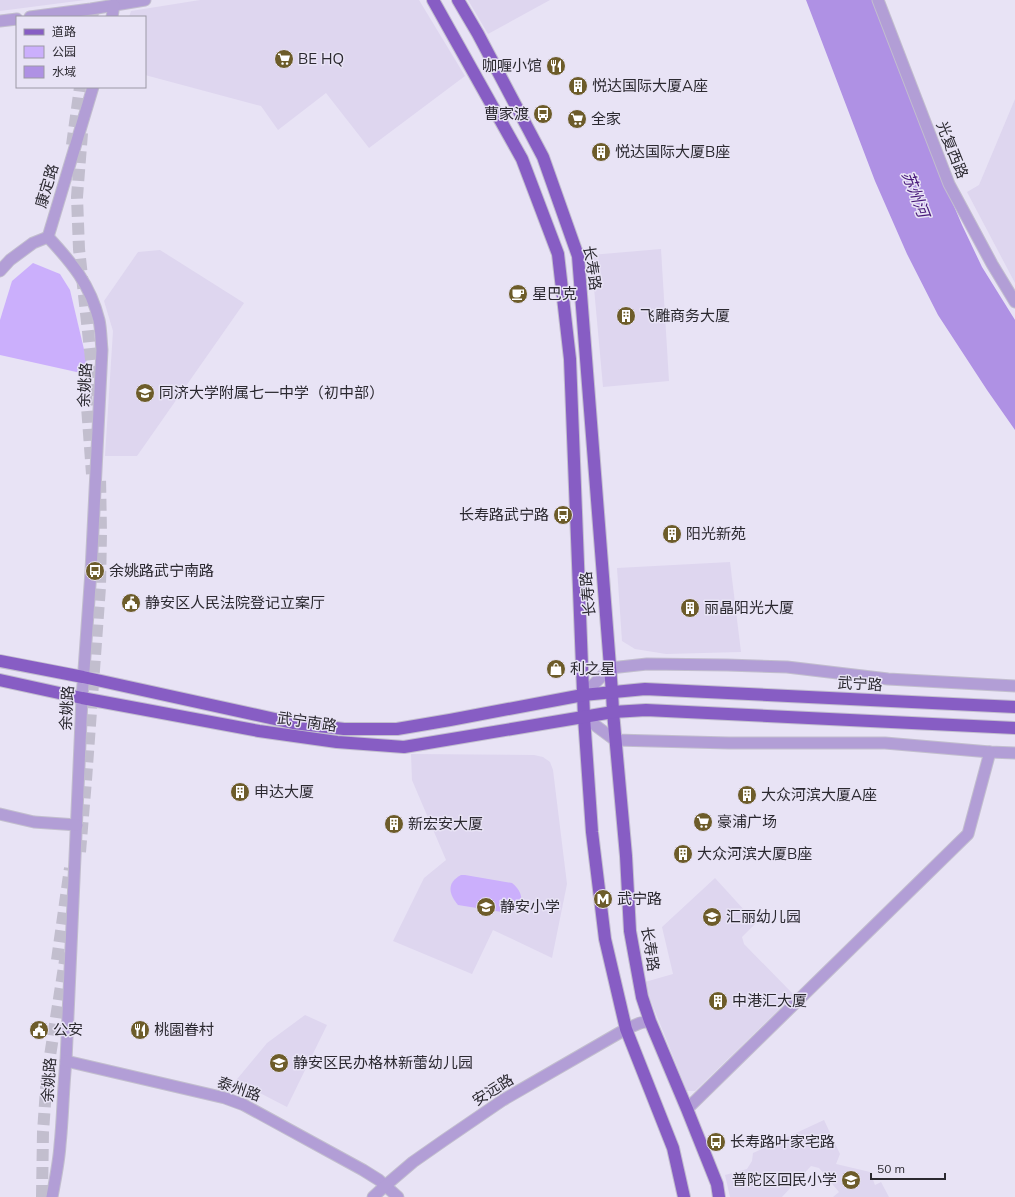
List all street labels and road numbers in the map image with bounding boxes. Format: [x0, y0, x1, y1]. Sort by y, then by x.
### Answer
street label: 光复西路 [932, 118, 973, 181]
street label: 康定路 [31, 162, 62, 210]
street label: 长寿路 [580, 244, 605, 292]
street label: 余姚路 [74, 362, 95, 408]
street label: 长寿路 [576, 571, 599, 617]
street label: 武宁路 [837, 673, 883, 694]
street label: 余姚路 [56, 685, 77, 731]
street label: 武宁南路 [276, 708, 338, 735]
street label: 长寿路 [638, 925, 663, 973]
street label: 余姚路 [37, 1057, 60, 1103]
street label: 安远路 [469, 1070, 517, 1110]
street label: 泰州路 [215, 1072, 264, 1105]

